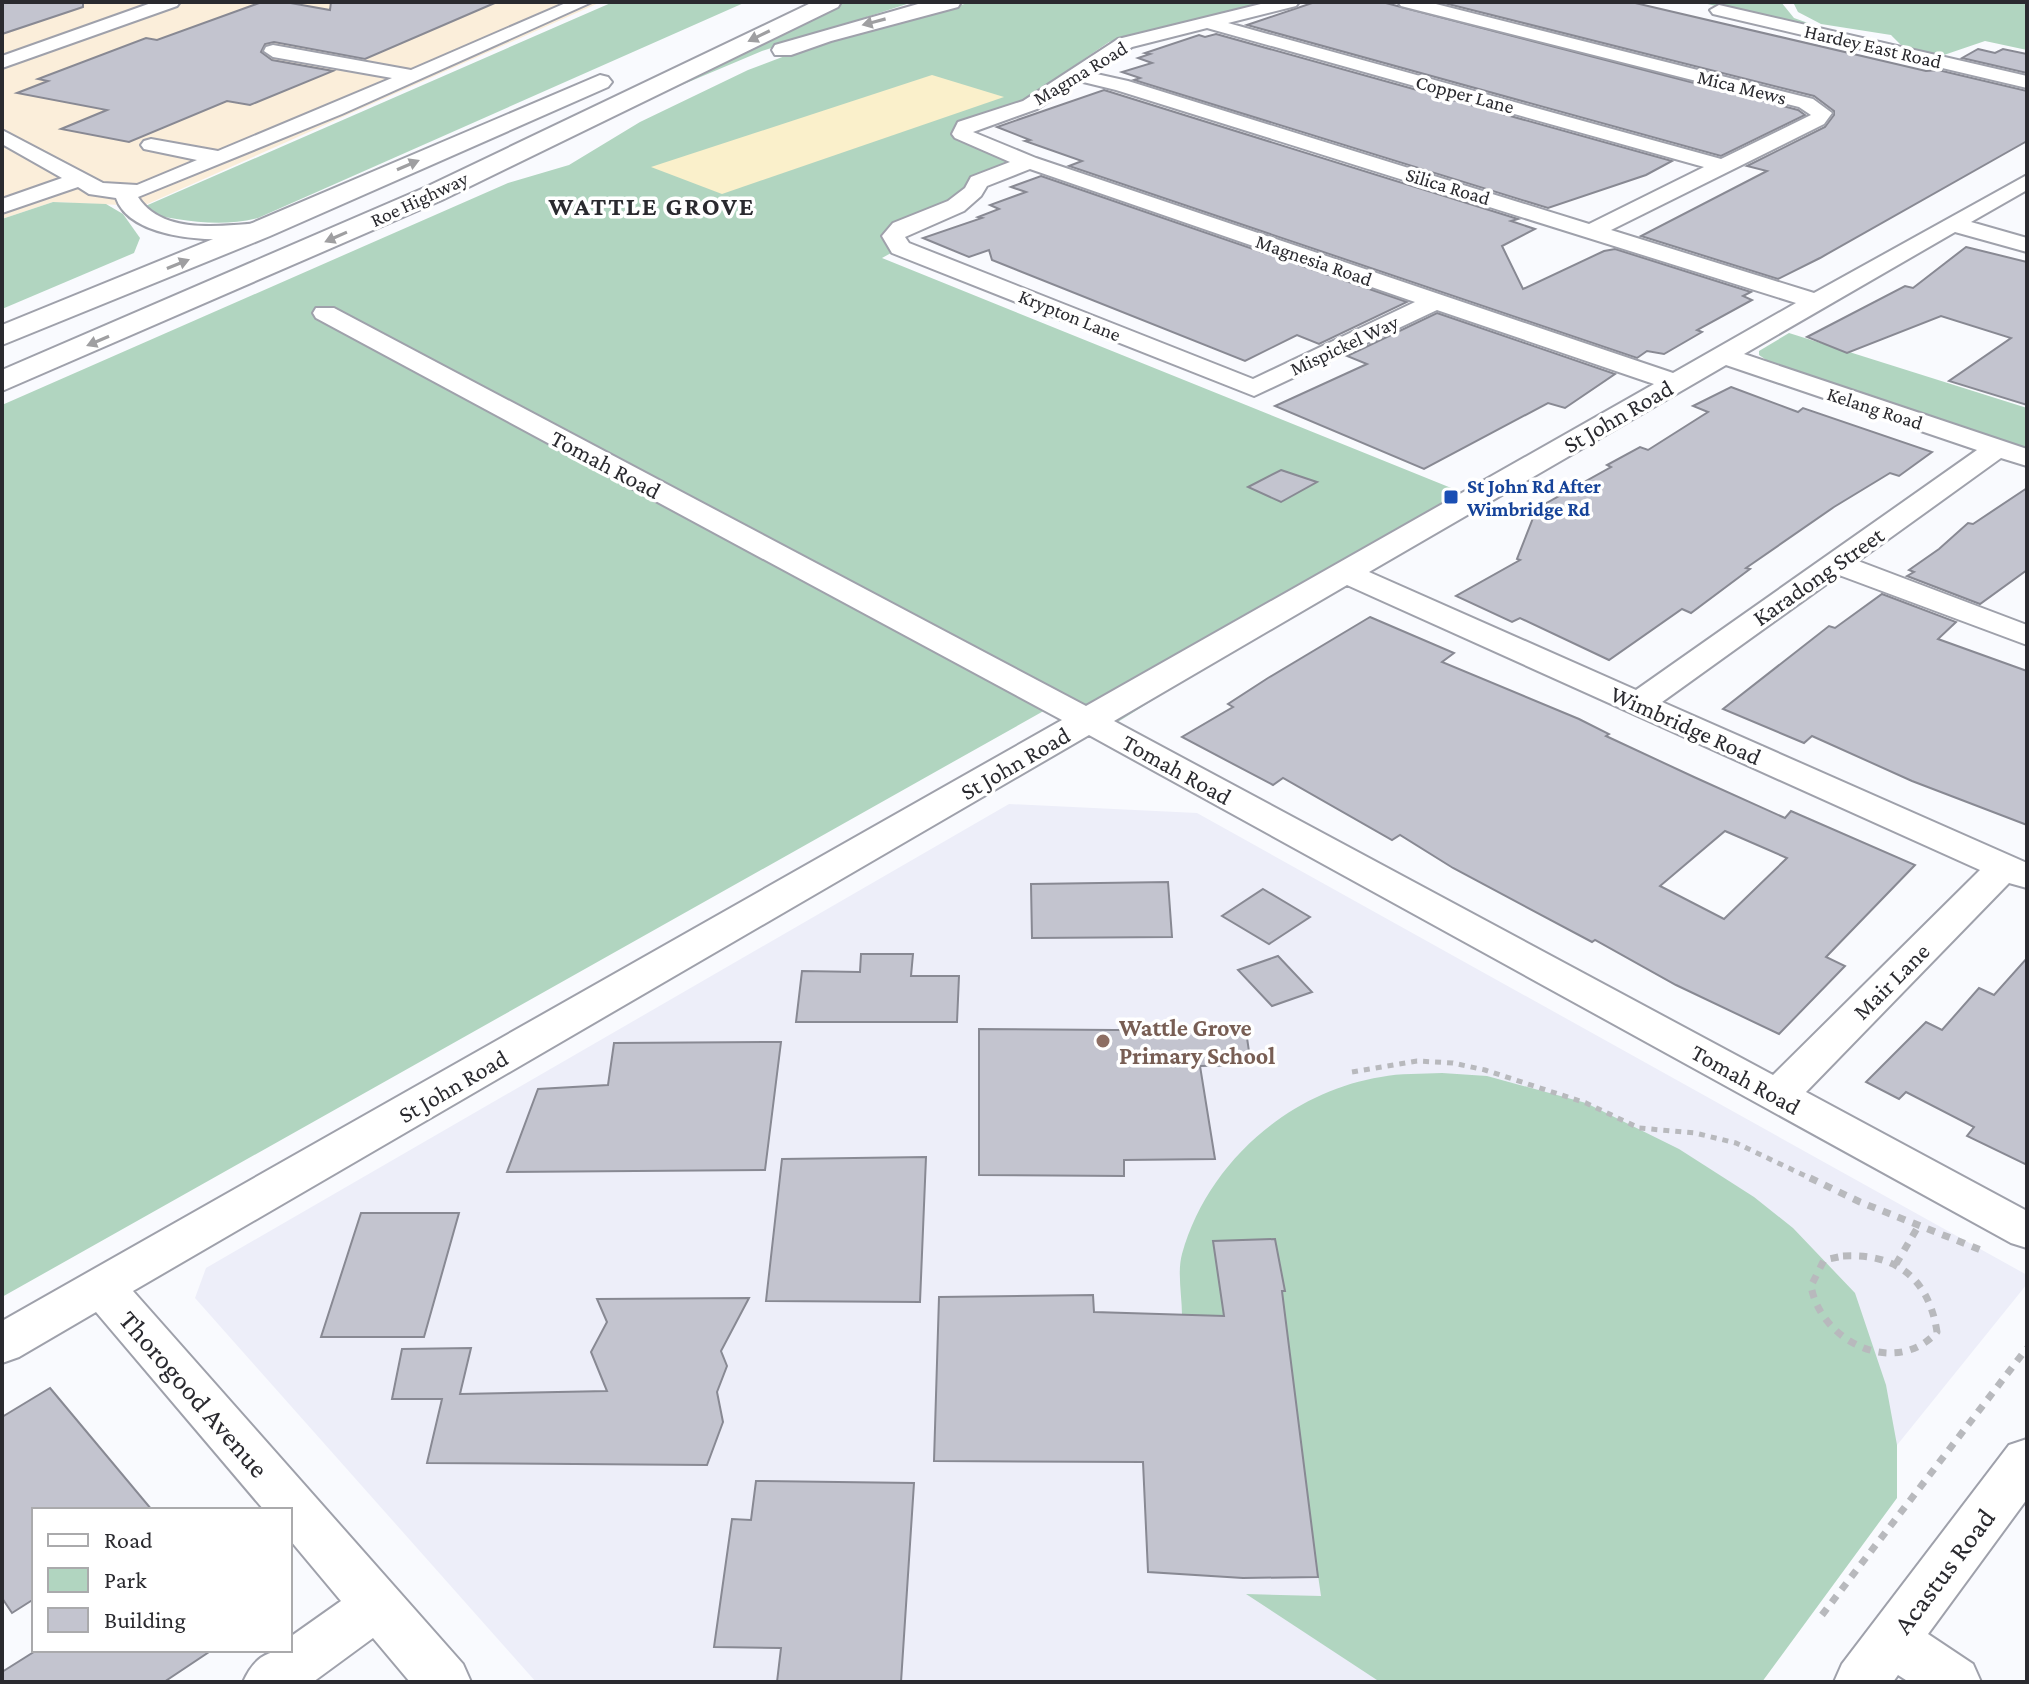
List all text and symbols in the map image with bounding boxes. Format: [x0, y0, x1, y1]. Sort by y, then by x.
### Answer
one-way arrow [862, 16, 886, 29]
street label: Hardey East Road [1802, 20, 1944, 74]
one-way arrow [748, 29, 771, 43]
street label: Magma Road [1029, 36, 1132, 110]
street label: Mica Mews [1695, 65, 1789, 109]
street label: Copper Lane [1413, 70, 1517, 119]
one-way arrow [396, 159, 420, 172]
street label: Silica Road [1403, 163, 1493, 209]
street label: Roe Highway [367, 167, 472, 232]
district label: WATTLE GROVE [548, 192, 756, 221]
street label: Magnesia Road [1253, 230, 1376, 291]
one-way arrow [324, 231, 348, 244]
one-way arrow [166, 257, 190, 270]
street label: Krypton Lane [1015, 285, 1124, 346]
street label: Mispickel Way [1286, 310, 1403, 381]
one-way arrow [85, 335, 109, 348]
street label: St John Road [1559, 374, 1678, 458]
street label: Kelang Road [1824, 382, 1926, 435]
street label: Tomah Road [546, 424, 666, 504]
place label: St John Rd After Wimbridge Rd [1466, 475, 1601, 520]
marker: St John Rd After Wimbridge Rd [1442, 488, 1460, 506]
street label: Karadong Street [1747, 520, 1890, 631]
street label: Wimbridge Road [1606, 680, 1766, 770]
street label: St John Road [956, 721, 1075, 805]
street label: Tomah Road [1118, 728, 1237, 810]
street label: Mair Lane [1847, 937, 1935, 1025]
place label: Wattle Grove Primary School [1118, 1014, 1275, 1069]
marker: Wattle Grove Primary School [1094, 1032, 1112, 1050]
street label: Tomah Road [1687, 1038, 1806, 1120]
street label: St John Road [394, 1044, 513, 1128]
street label: Thorogood Avenue [113, 1304, 275, 1484]
street label: Acastus Road [1887, 1502, 2001, 1640]
legend [32, 1508, 292, 1652]
text: Road [104, 1526, 153, 1553]
text: Park [104, 1566, 147, 1593]
text: Building [104, 1606, 186, 1633]

